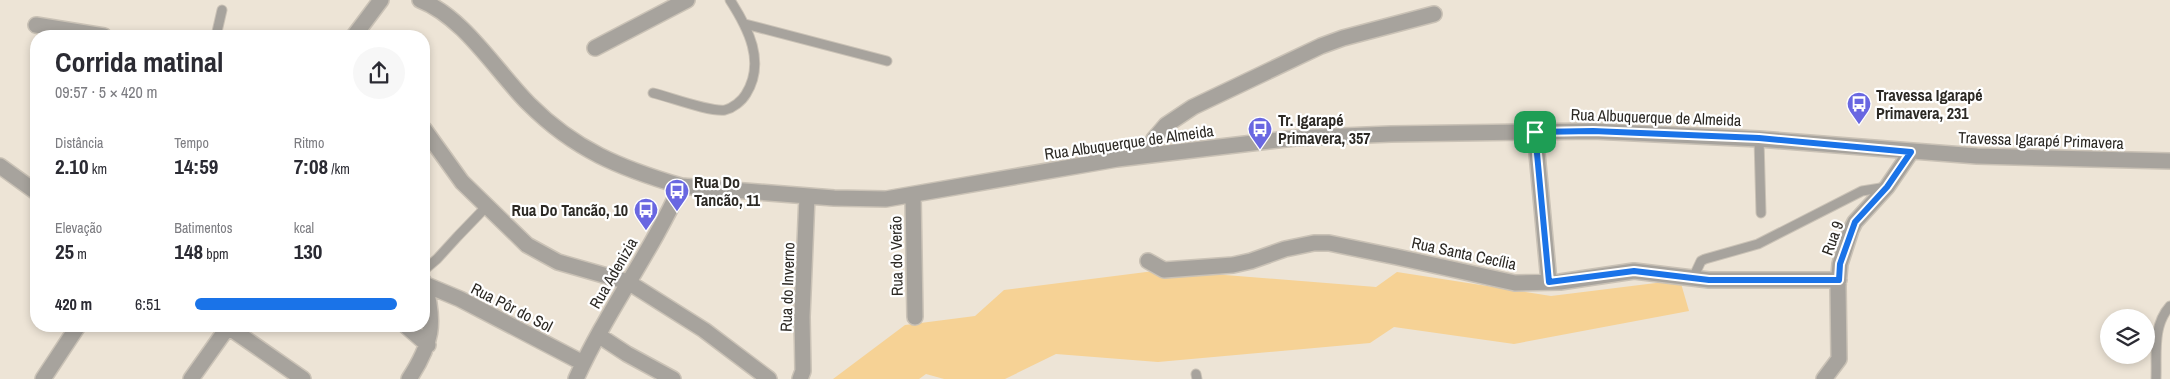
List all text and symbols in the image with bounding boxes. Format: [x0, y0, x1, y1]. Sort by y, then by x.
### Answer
text: Corrida matinal [55, 43, 223, 81]
button: share [353, 47, 405, 99]
text: 09:57 · 5 × 420 m [55, 81, 158, 103]
place label: Travessa Igarapé Primavera, 231 [1876, 84, 1983, 124]
bus stop icon: Travessa Igarapé Primavera, 231 [1846, 91, 1872, 125]
street label: Rua Albuquerque de Almeida [1570, 103, 1742, 131]
place label: Tr. Igarapé Primavera, 357 [1278, 109, 1371, 149]
pin [1514, 111, 1556, 153]
bus stop icon: Tr. Igarapé Primavera, 357 [1247, 116, 1273, 150]
icon: arrive [1521, 118, 1549, 146]
street label: Rua Albuquerque de Almeida [1043, 119, 1216, 165]
street label: Travessa Igarapé Primavera [1958, 126, 2125, 154]
text: Distância [55, 134, 104, 152]
text: Tempo [174, 134, 209, 152]
text: Ritmo [294, 134, 324, 152]
text: 2.10 [55, 152, 89, 181]
text: 14:59 [174, 152, 218, 181]
text: 7:08 [294, 152, 328, 181]
text: km [89, 160, 107, 178]
text: /km [328, 160, 350, 178]
place label: Rua Do Tancão, 11 [694, 171, 761, 211]
bus stop icon: Rua Do Tancão, 11 [664, 178, 690, 212]
bus stop icon: Rua Do Tancão, 10 [633, 197, 659, 231]
place label: Rua Do Tancão, 10 [512, 199, 628, 221]
street label: Rua do Verão [884, 216, 908, 296]
street label: Rua 9 [1816, 218, 1848, 258]
text: Elevação [55, 219, 102, 237]
text: Batimentos [174, 219, 232, 237]
text: kcal [294, 219, 314, 237]
street label: Rua Santa Cecília [1410, 231, 1519, 275]
street label: Rua Adenizia [584, 233, 643, 313]
text: 25 [55, 237, 74, 266]
text: 148 [174, 237, 203, 266]
text: 130 [294, 237, 322, 266]
street label: Rua do Inverno [774, 242, 800, 332]
text: m [74, 245, 87, 263]
text: bpm [203, 245, 229, 263]
street label: Rua Pôr do Sol [467, 277, 557, 337]
text: 420 m [55, 293, 92, 315]
text: 6:51 [135, 293, 161, 315]
map controls [2100, 309, 2155, 364]
button: layers [2100, 309, 2155, 364]

